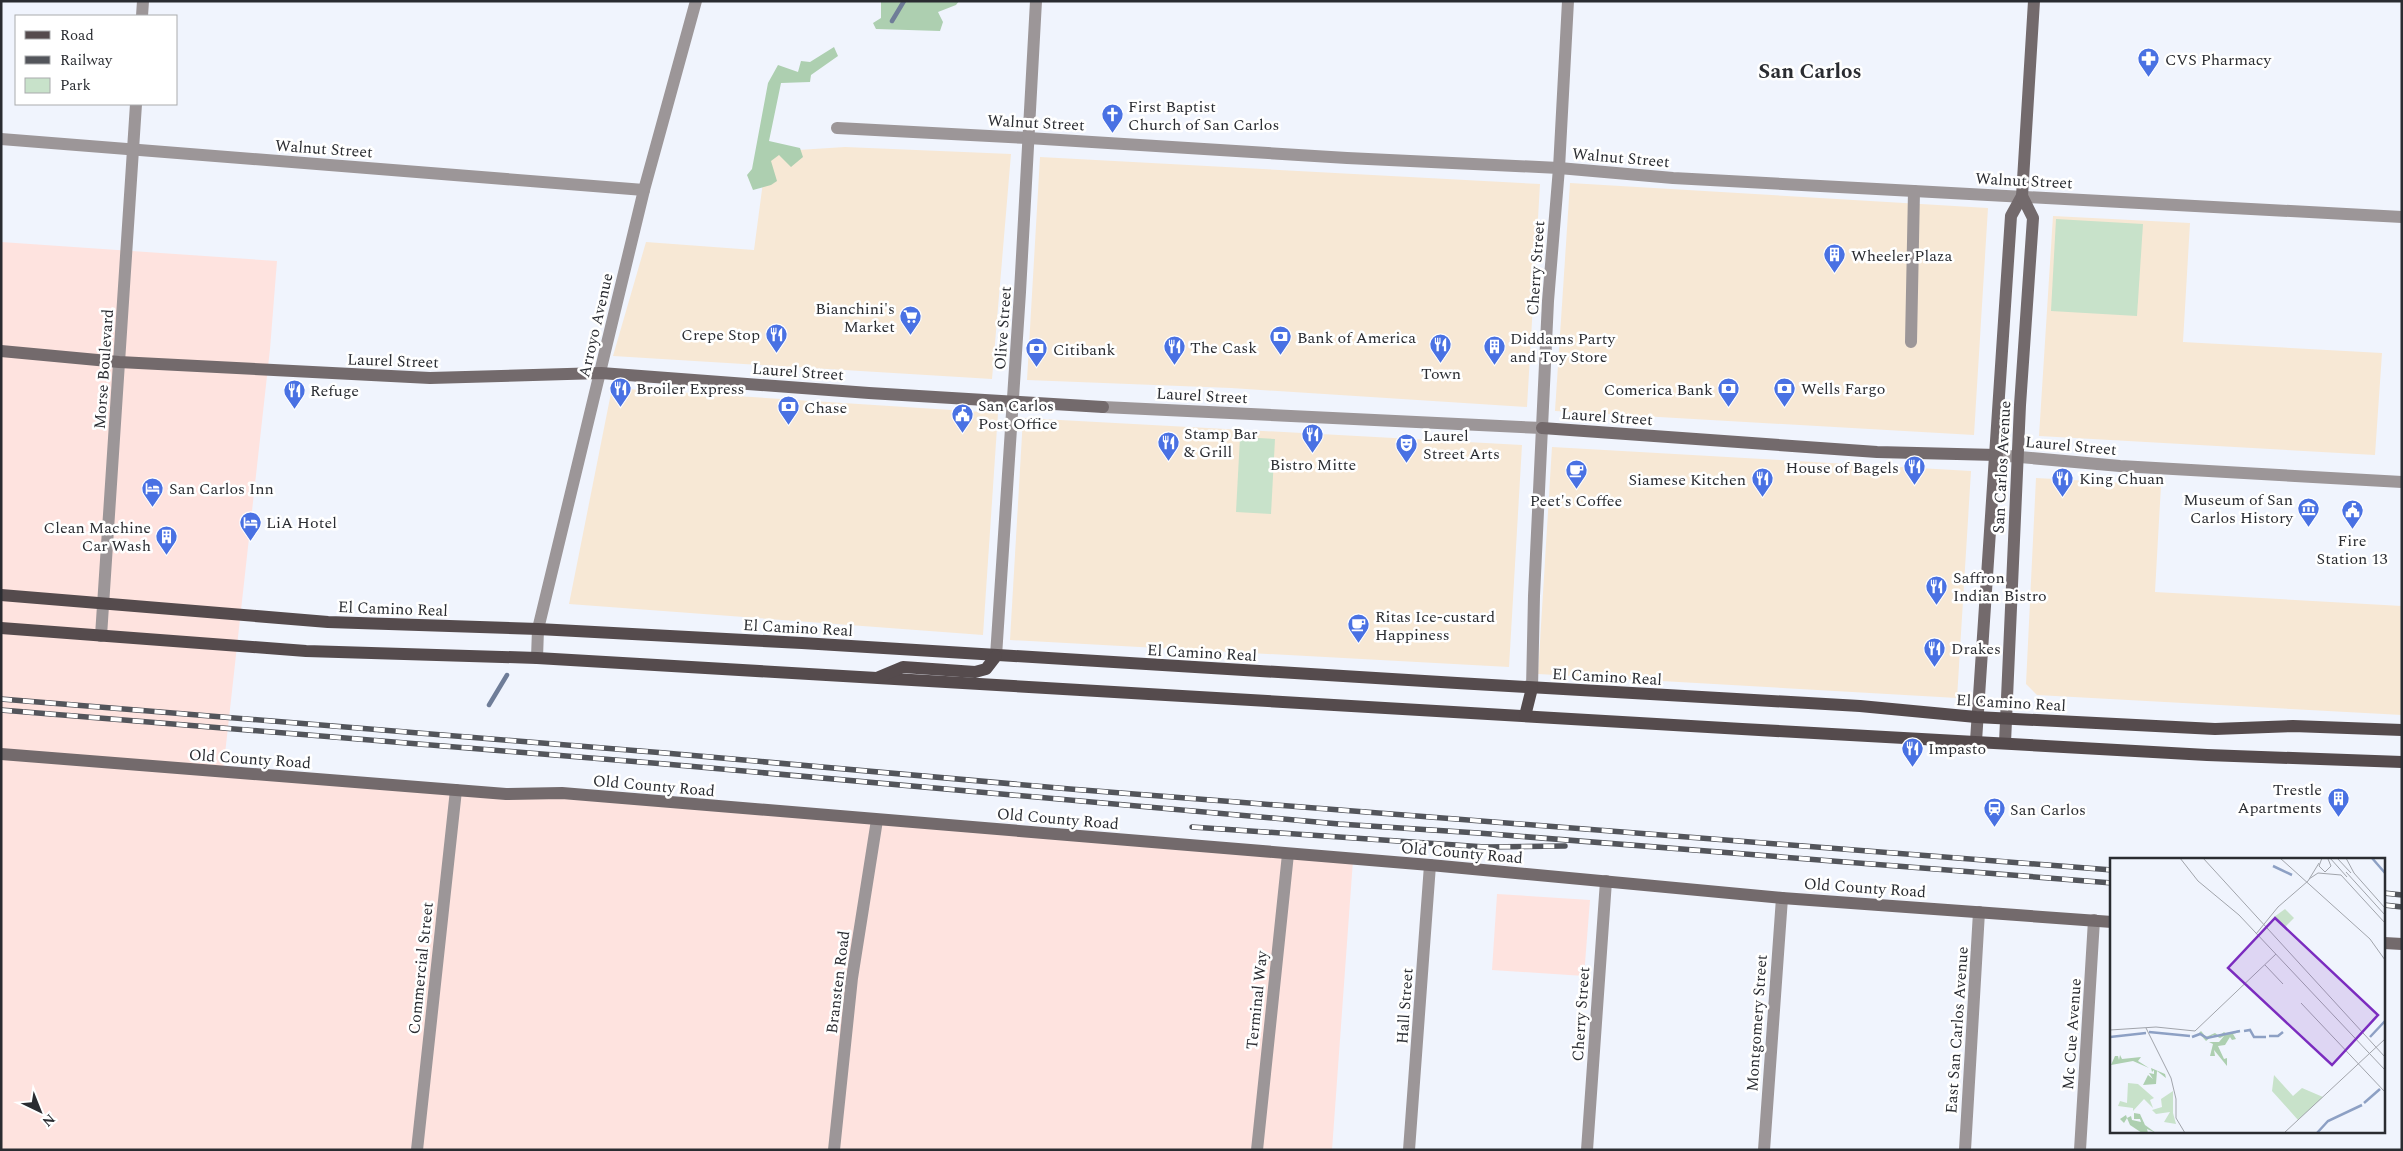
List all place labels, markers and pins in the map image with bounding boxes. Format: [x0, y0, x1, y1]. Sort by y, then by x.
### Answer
pharmacy icon: CVS Pharmacy [2137, 47, 2161, 78]
place label: CVS Pharmacy [2165, 48, 2272, 72]
place label: First Baptist Church of San Carlos [1128, 95, 1279, 137]
church icon: First Baptist Church of San Carlos [1100, 103, 1124, 134]
building icon: Wheeler Plaza [1823, 243, 1847, 274]
place label: Wheeler Plaza [1851, 244, 1953, 268]
place label: Bianchini's Market [815, 297, 895, 339]
supermarket icon: Bianchini's Market [899, 305, 923, 336]
restaurant icon: Crepe Stop [764, 322, 788, 353]
place label: Crepe Stop [681, 323, 760, 347]
bank icon: Bank of America [1269, 325, 1293, 356]
place label: Bank of America [1297, 326, 1416, 350]
place label: Diddams Party and Toy Store [1510, 327, 1617, 369]
restaurant icon: Town [1429, 332, 1453, 363]
restaurant icon: The Cask [1162, 335, 1186, 366]
building icon: Diddams Party and Toy Store [1482, 335, 1506, 366]
place label: The Cask [1190, 336, 1257, 360]
bank icon: Citibank [1025, 337, 1049, 368]
place label: Citibank [1053, 338, 1115, 362]
place label: Town [1421, 362, 1461, 386]
restaurant icon: Broiler Express [608, 376, 632, 407]
bank icon: Wells Fargo [1773, 376, 1797, 407]
place label: Broiler Express [636, 377, 745, 401]
bank icon: Comerica Bank [1717, 377, 1741, 408]
place label: Wells Fargo [1801, 377, 1885, 401]
restaurant icon: Refuge [282, 378, 306, 409]
place label: Comerica Bank [1604, 378, 1713, 402]
place label: Refuge [310, 379, 359, 403]
place label: San Carlos Post Office [978, 394, 1057, 436]
bank icon: Chase [776, 395, 800, 426]
place label: Chase [804, 396, 847, 420]
public building icon: San Carlos Post Office [950, 402, 974, 433]
place label: Stamp Bar & Grill [1184, 422, 1258, 464]
restaurant icon: Bistro Mitte [1301, 423, 1325, 454]
place label: Laurel Street Arts [1423, 424, 1500, 466]
restaurant icon: Stamp Bar & Grill [1156, 430, 1180, 461]
theatre icon: Laurel Street Arts [1395, 432, 1419, 463]
place label: Bistro Mitte [1270, 453, 1356, 477]
restaurant icon: House of Bagels [1903, 455, 1927, 486]
place label: House of Bagels [1785, 456, 1899, 480]
cafe icon: Peet's Coffee [1564, 459, 1588, 490]
restaurant icon: King Chuan [2051, 466, 2075, 497]
restaurant icon: Siamese Kitchen [1750, 467, 1774, 498]
place label: King Chuan [2079, 467, 2164, 491]
place label: Siamese Kitchen [1628, 468, 1746, 492]
hotel icon: San Carlos Inn [141, 476, 165, 507]
place label: San Carlos Inn [169, 477, 274, 501]
place label: Museum of San Carlos History [2183, 488, 2294, 530]
place label: Peet's Coffee [1530, 489, 1622, 513]
museum icon: Museum of San Carlos History [2297, 496, 2321, 527]
public building icon: Fire Station 13 [2340, 499, 2364, 530]
hotel icon: LiA Hotel [238, 510, 262, 541]
place label: LiA Hotel [266, 511, 337, 535]
place label: Clean Machine Car Wash [44, 516, 151, 558]
building icon: Clean Machine Car Wash [155, 524, 179, 555]
place label: Fire Station 13 [2317, 529, 2387, 571]
place label: Saffron Indian Bistro [1953, 566, 2047, 608]
restaurant icon: Saffron Indian Bistro [1925, 574, 1949, 605]
place label: Ritas Ice-custard Happiness [1375, 605, 1495, 647]
cafe icon: Ritas Ice-custard Happiness [1347, 613, 1371, 644]
restaurant icon: Drakes [1923, 636, 1947, 667]
place label: Drakes [1951, 637, 2001, 661]
restaurant icon: Impasto [1900, 736, 1924, 767]
place label: Impasto [1928, 737, 1986, 761]
place label: Trestle Apartments [2237, 778, 2322, 820]
building icon: Trestle Apartments [2326, 786, 2350, 817]
station icon: San Carlos [1982, 797, 2006, 828]
place label: San Carlos [2010, 798, 2086, 822]

